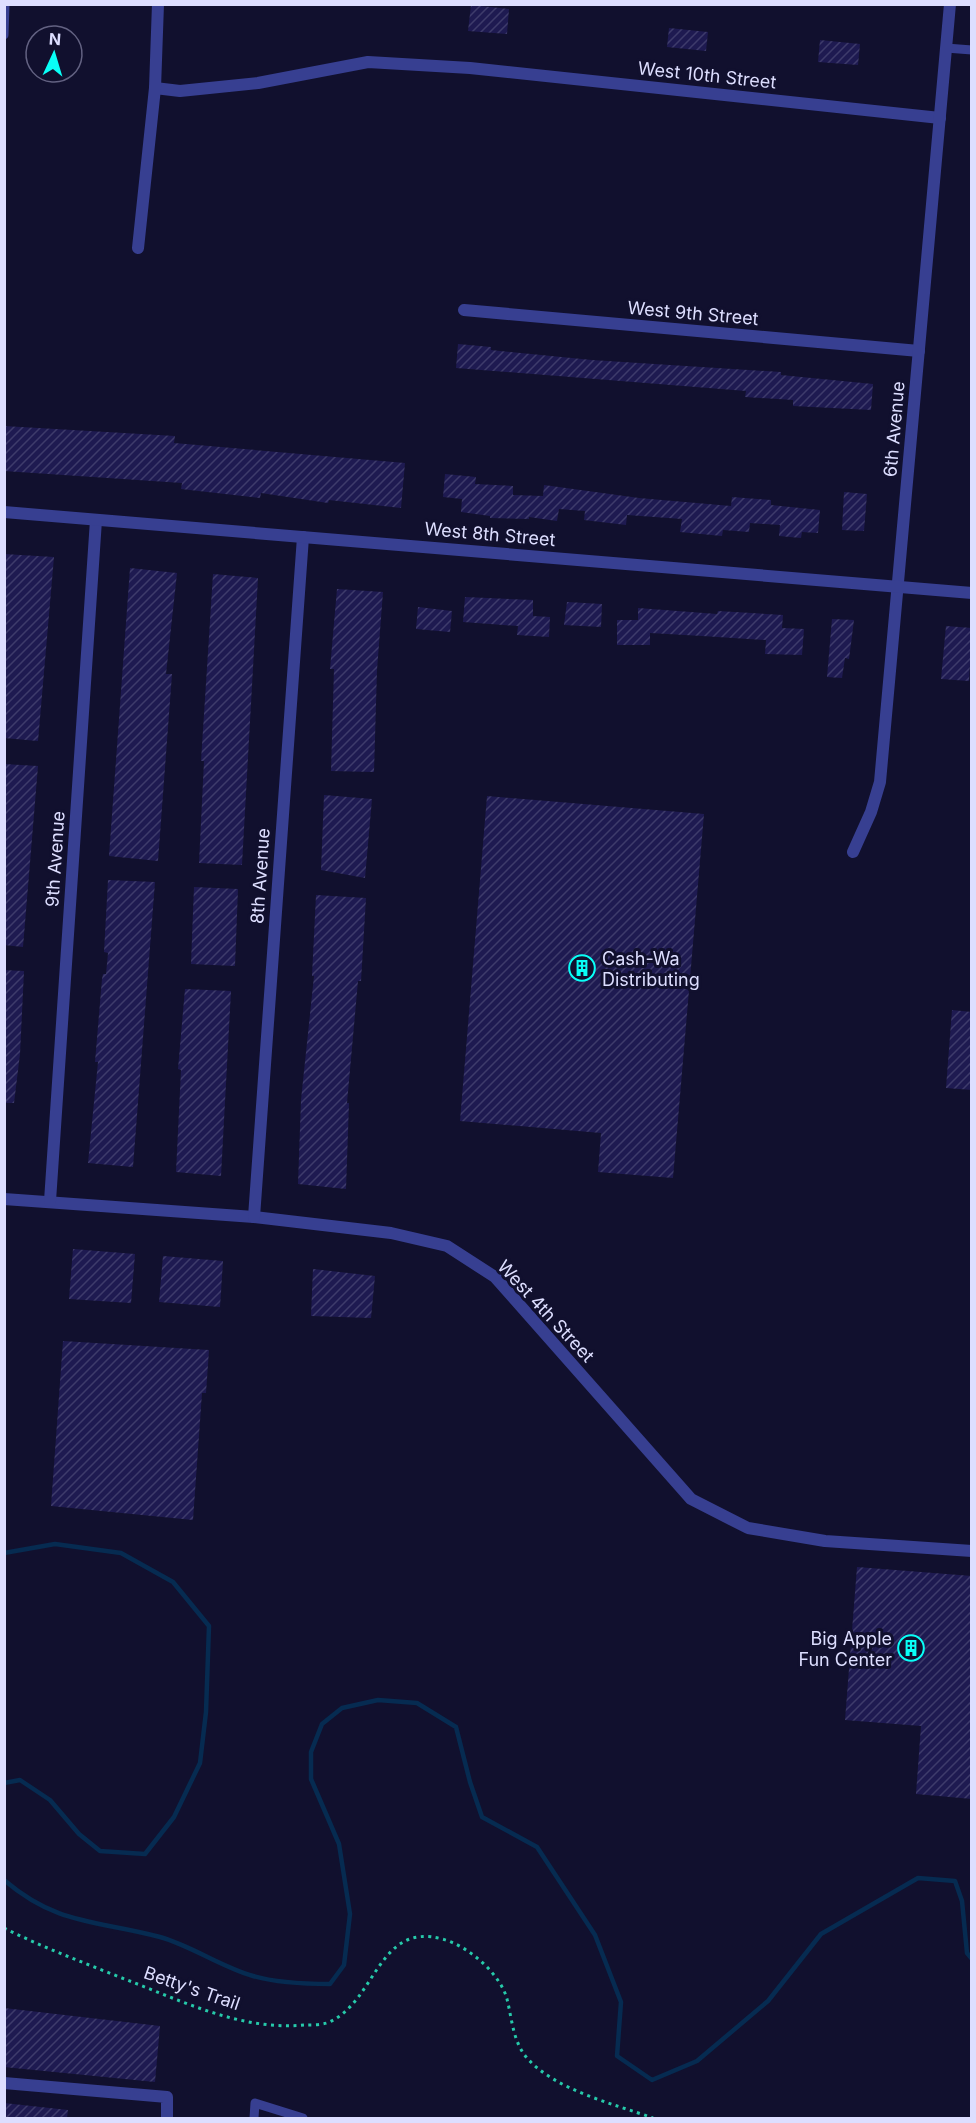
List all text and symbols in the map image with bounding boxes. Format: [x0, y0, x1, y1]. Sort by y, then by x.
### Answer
north arrow [24, 24, 84, 84]
text: N [48, 29, 62, 49]
street label: West 10th Street [637, 57, 777, 93]
street label: West 9th Street [627, 297, 760, 329]
street label: 6th Avenue [879, 380, 909, 478]
street label: West 8th Street [424, 518, 556, 550]
street label: 9th Avenue [41, 810, 69, 908]
street label: 8th Avenue [246, 827, 274, 925]
place label: Cash-Wa Distributing [602, 948, 700, 990]
building icon: Cash-Wa Distributing [567, 953, 597, 983]
street label: West 4th Street [493, 1256, 599, 1366]
place label: Big Apple Fun Center [798, 1628, 892, 1670]
building icon: Big Apple Fun Center [896, 1633, 926, 1663]
street label: Betty's Trail [141, 1962, 243, 2014]

